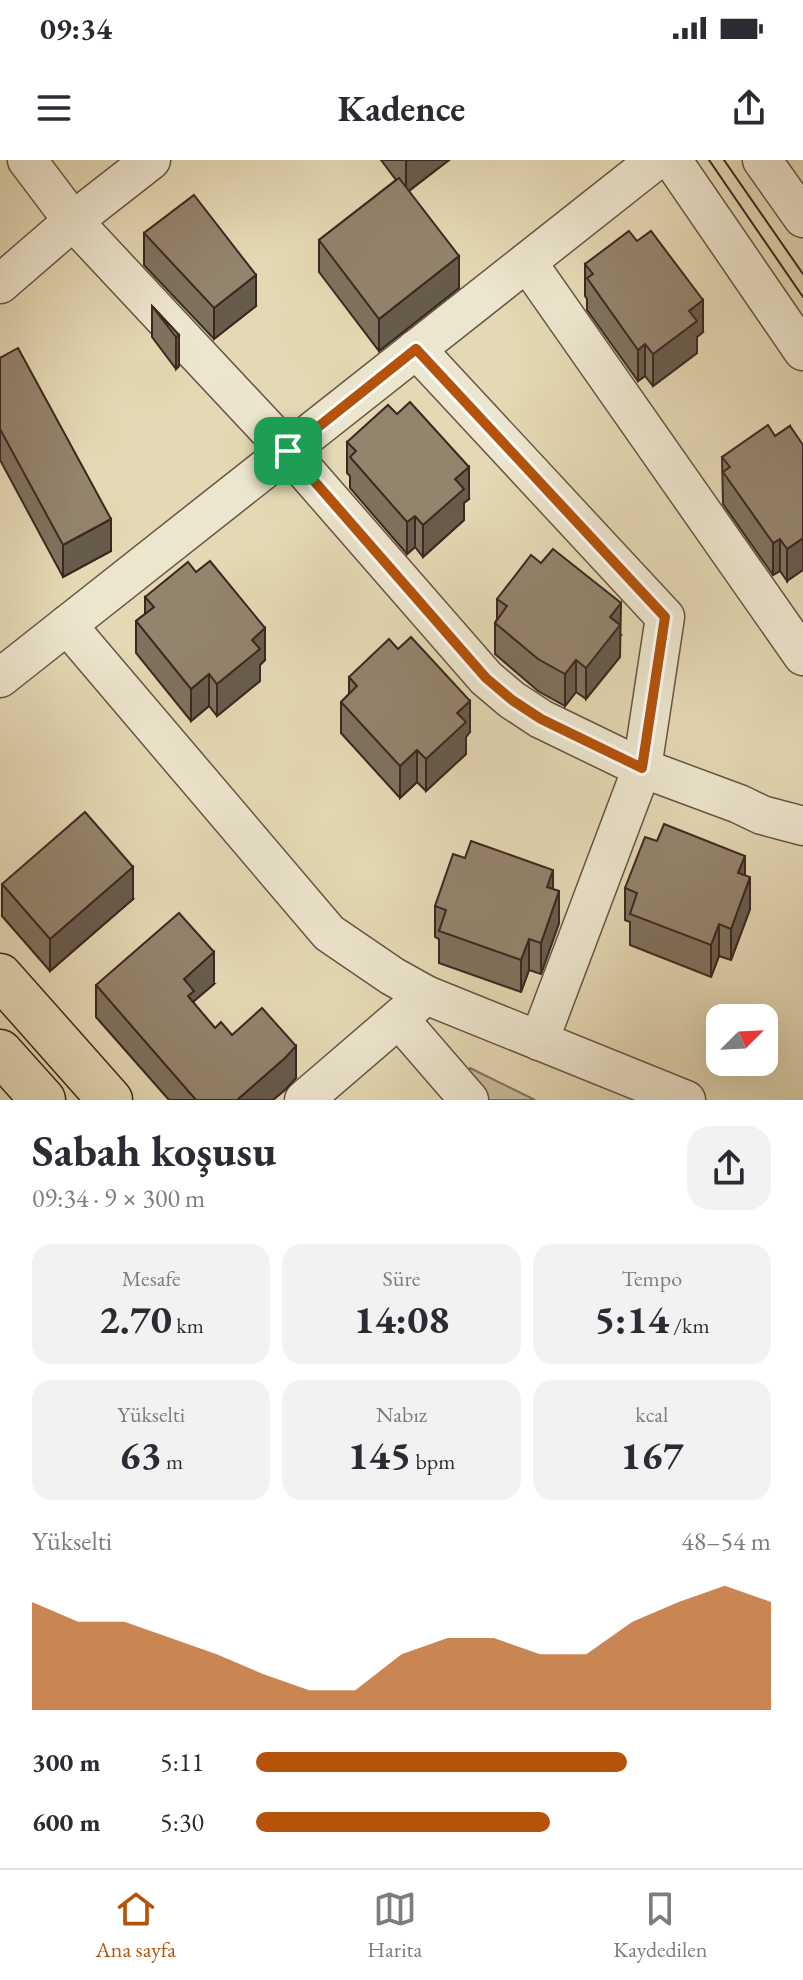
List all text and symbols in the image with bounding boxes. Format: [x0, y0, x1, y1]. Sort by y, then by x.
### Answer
text: 09:34 [40, 9, 112, 48]
text: Kadence [338, 85, 465, 132]
icon: menu [32, 86, 76, 130]
icon: share [727, 86, 771, 130]
pin [254, 417, 322, 485]
icon: arrive [266, 429, 310, 473]
north arrow [706, 1004, 778, 1076]
map controls [706, 1004, 778, 1076]
text: Sabah koşusu [32, 1122, 276, 1179]
button: share [687, 1126, 771, 1210]
text: 09:34 · 9 × 300 m [32, 1181, 205, 1215]
text: Mesafe [122, 1264, 181, 1293]
text: Süre [383, 1264, 420, 1293]
text: Tempo [622, 1264, 682, 1293]
text: 2.70 [99, 1293, 172, 1345]
text: 14:08 [354, 1293, 449, 1345]
text: 5:14 [594, 1293, 669, 1345]
text: km [172, 1311, 204, 1340]
text: /km [669, 1311, 710, 1340]
text: Yükselti [117, 1400, 185, 1429]
text: Nabız [376, 1400, 427, 1429]
text: kcal [635, 1400, 668, 1429]
text: 63 [119, 1429, 162, 1481]
text: 145 [348, 1429, 411, 1481]
text: 167 [620, 1429, 684, 1481]
text: m [162, 1447, 183, 1476]
text: bpm [411, 1447, 455, 1476]
text: Yükselti [32, 1524, 112, 1558]
text: 48–54 m [681, 1524, 771, 1558]
text: 300 m [32, 1745, 100, 1779]
text: 5:11 [160, 1745, 204, 1779]
text: 600 m [32, 1805, 100, 1839]
text: 5:30 [160, 1805, 204, 1839]
tab: Ana sayfa [96, 1887, 176, 1964]
tab: Harita [367, 1887, 422, 1964]
tab: Kaydedilen [613, 1887, 707, 1964]

